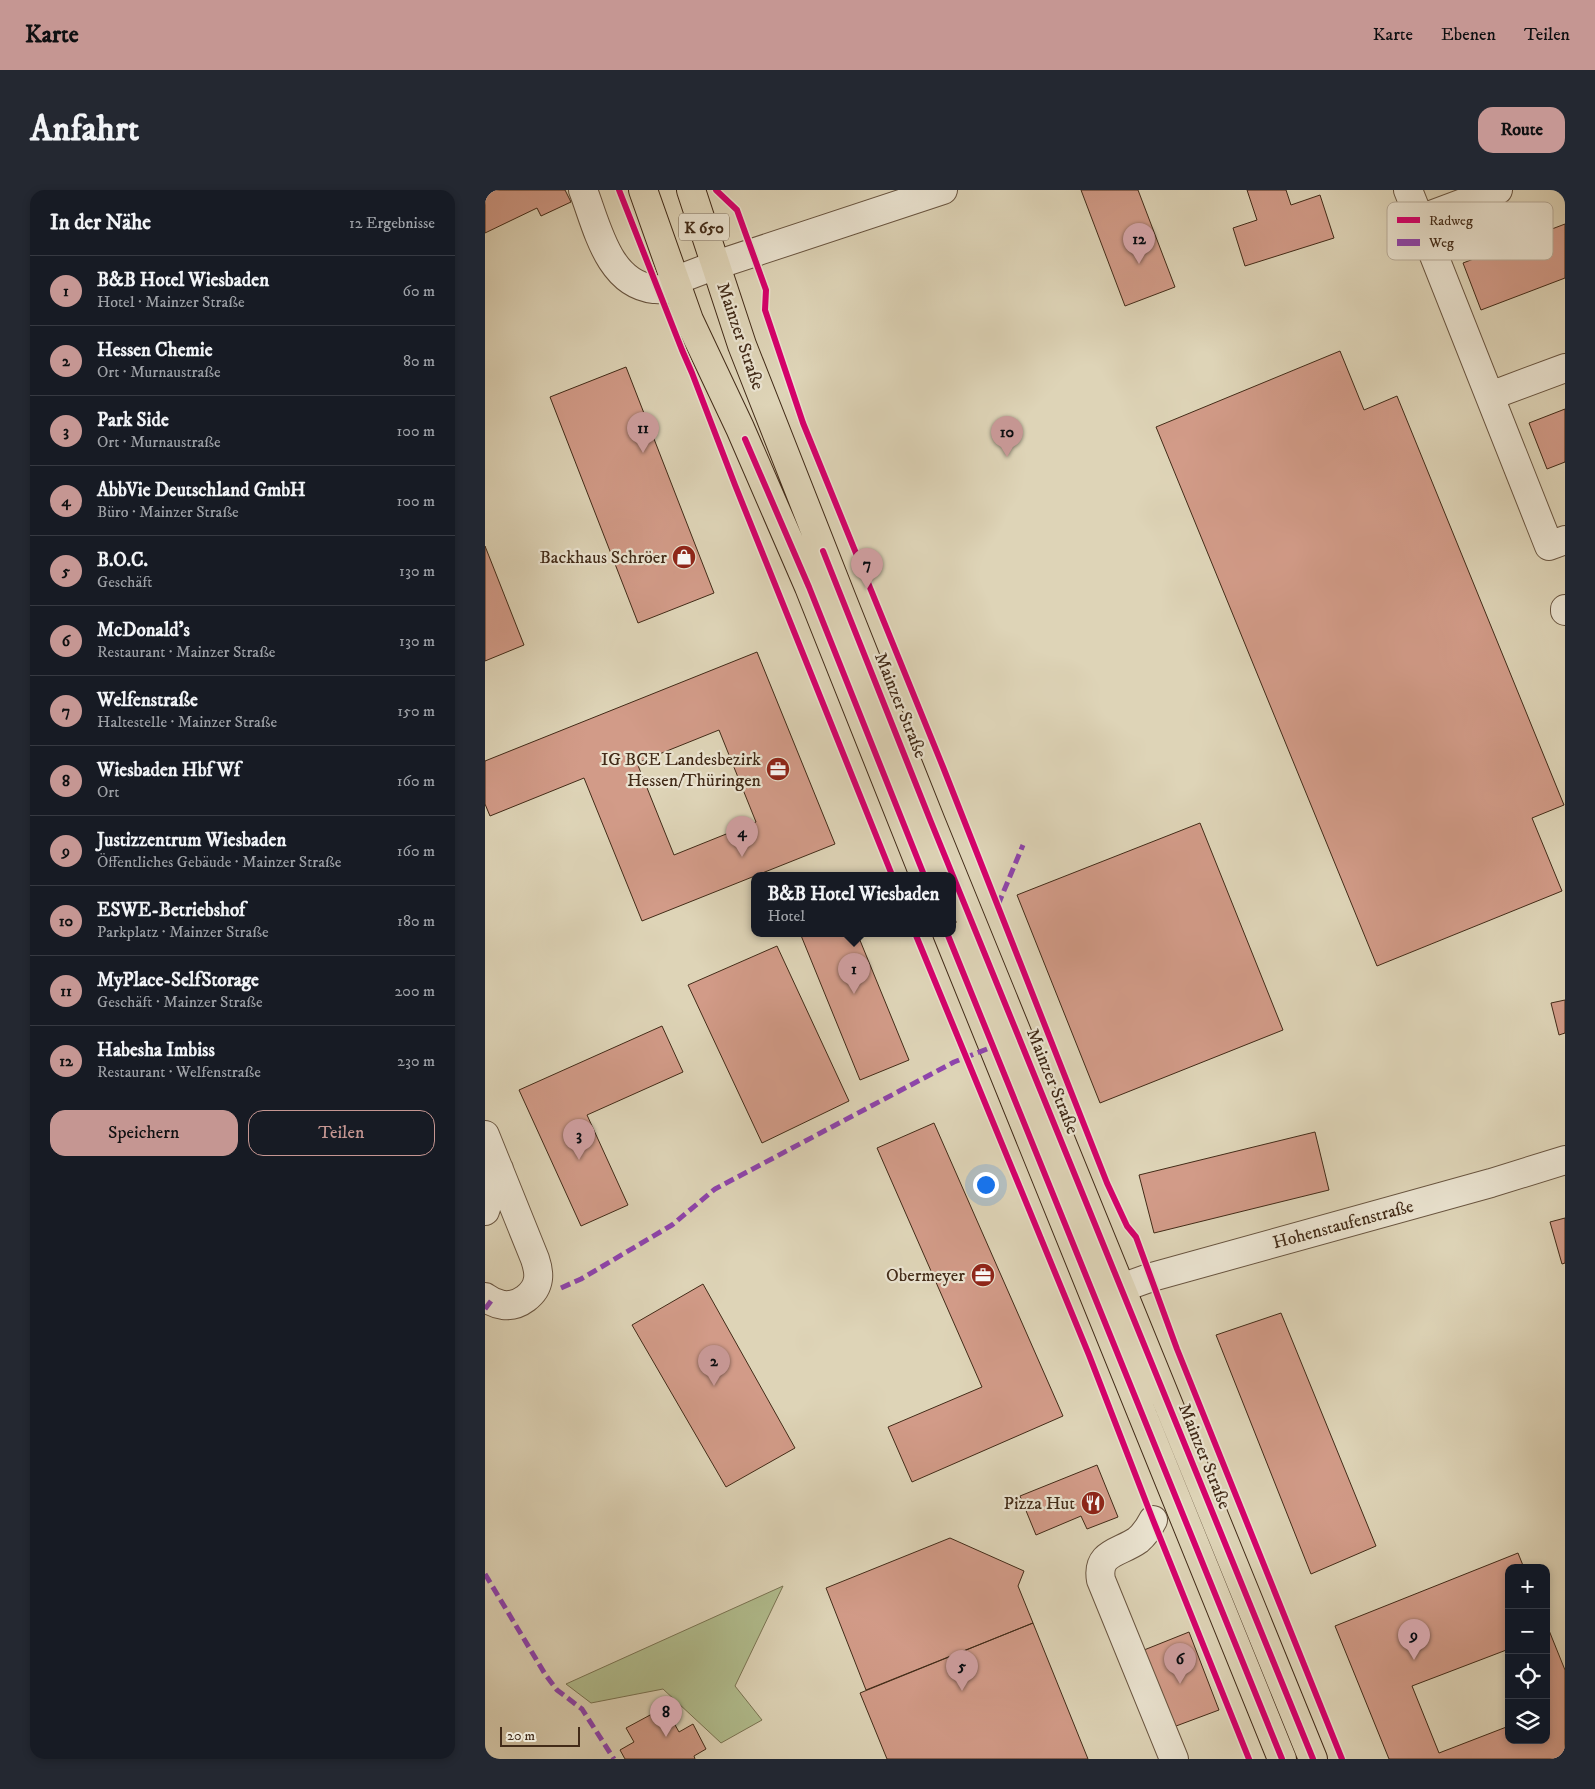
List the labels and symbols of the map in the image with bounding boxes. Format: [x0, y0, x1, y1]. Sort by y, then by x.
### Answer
legend [1387, 202, 1553, 260]
text: Radweg [1429, 212, 1473, 230]
road number: K 650 [679, 214, 729, 241]
pin: 12 [1123, 223, 1155, 264]
text: Weg [1428, 234, 1454, 252]
street label: Mainzer Straße [711, 280, 769, 393]
pin: 11 [627, 412, 659, 453]
pin: 10 [991, 416, 1023, 457]
shop icon: Backhaus Schröer [671, 544, 697, 570]
place label: Backhaus Schröer [539, 547, 667, 569]
pin: 7 [851, 548, 883, 589]
street label: Mainzer Straße [869, 649, 931, 761]
place label: IG BCE Landesbezirk Hessen/Thüringen [601, 749, 762, 792]
office icon: IG BCE Landesbezirk Hessen/Thüringen [765, 756, 791, 782]
pin: 4 [726, 816, 758, 857]
pin: 1 [838, 953, 870, 994]
street label: Mainzer Straße [1021, 1025, 1083, 1137]
pin: 3 [563, 1119, 595, 1160]
your location [973, 1172, 999, 1198]
street label: Hohenstaufenstraße [1270, 1196, 1416, 1254]
office icon: Obermeyer [970, 1262, 996, 1288]
place label: Obermeyer [886, 1265, 965, 1287]
pin: 2 [698, 1345, 730, 1386]
street label: Mainzer Straße [1173, 1400, 1235, 1512]
restaurant icon: Pizza Hut [1080, 1490, 1106, 1516]
place label: Pizza Hut [1004, 1493, 1075, 1515]
pin: 9 [1398, 1619, 1430, 1660]
pin: 6 [1164, 1643, 1196, 1684]
pin: 5 [946, 1650, 978, 1691]
pin: 8 [650, 1696, 682, 1737]
scale bar [500, 1724, 580, 1747]

